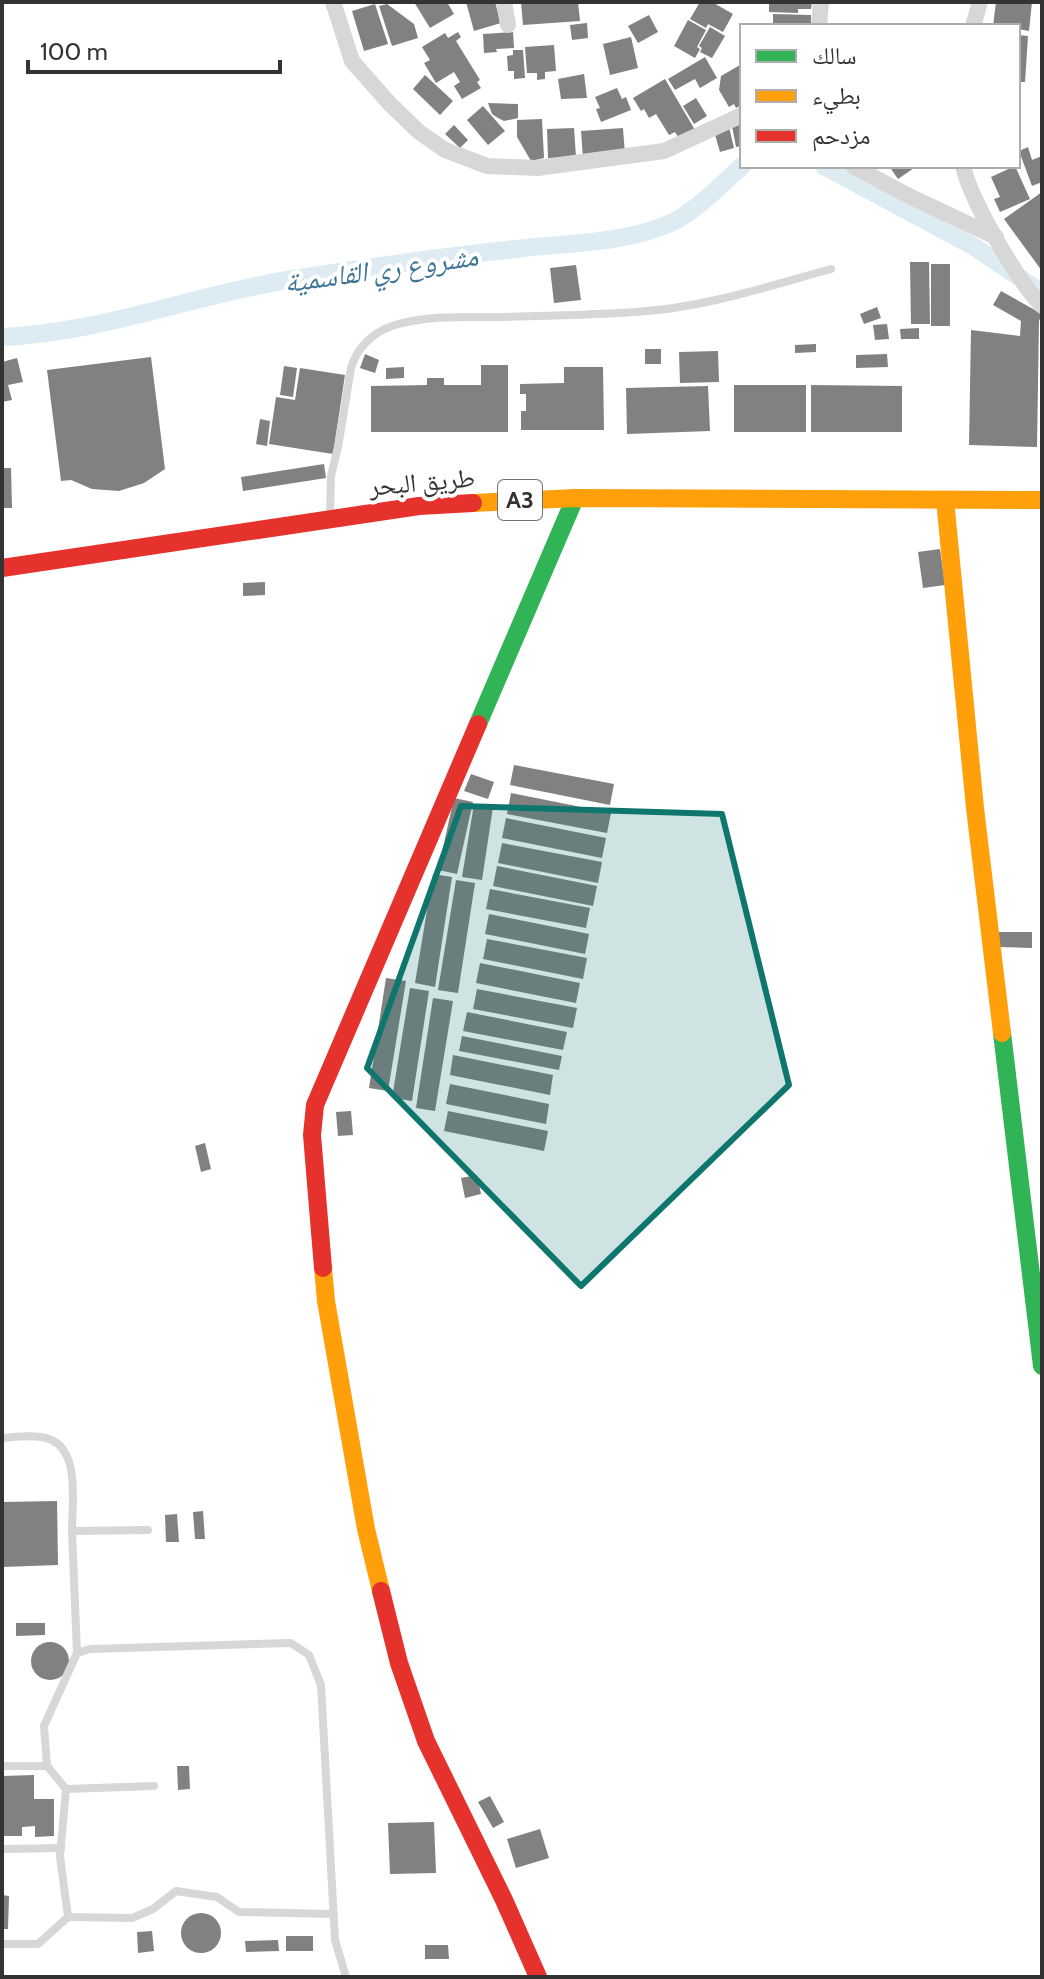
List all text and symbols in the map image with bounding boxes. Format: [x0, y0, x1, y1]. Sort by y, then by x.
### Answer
scale bar [28, 24, 280, 74]
legend [740, 24, 1020, 168]
text: 100 m [40, 37, 108, 66]
text: سالك [812, 41, 857, 70]
text: بطيء [812, 81, 861, 115]
text: مزدحم [812, 121, 871, 152]
water label: مشروع ري القاسمية [282, 239, 481, 305]
street label: طريق البحر [367, 461, 476, 503]
road number: A3 [498, 480, 542, 520]

